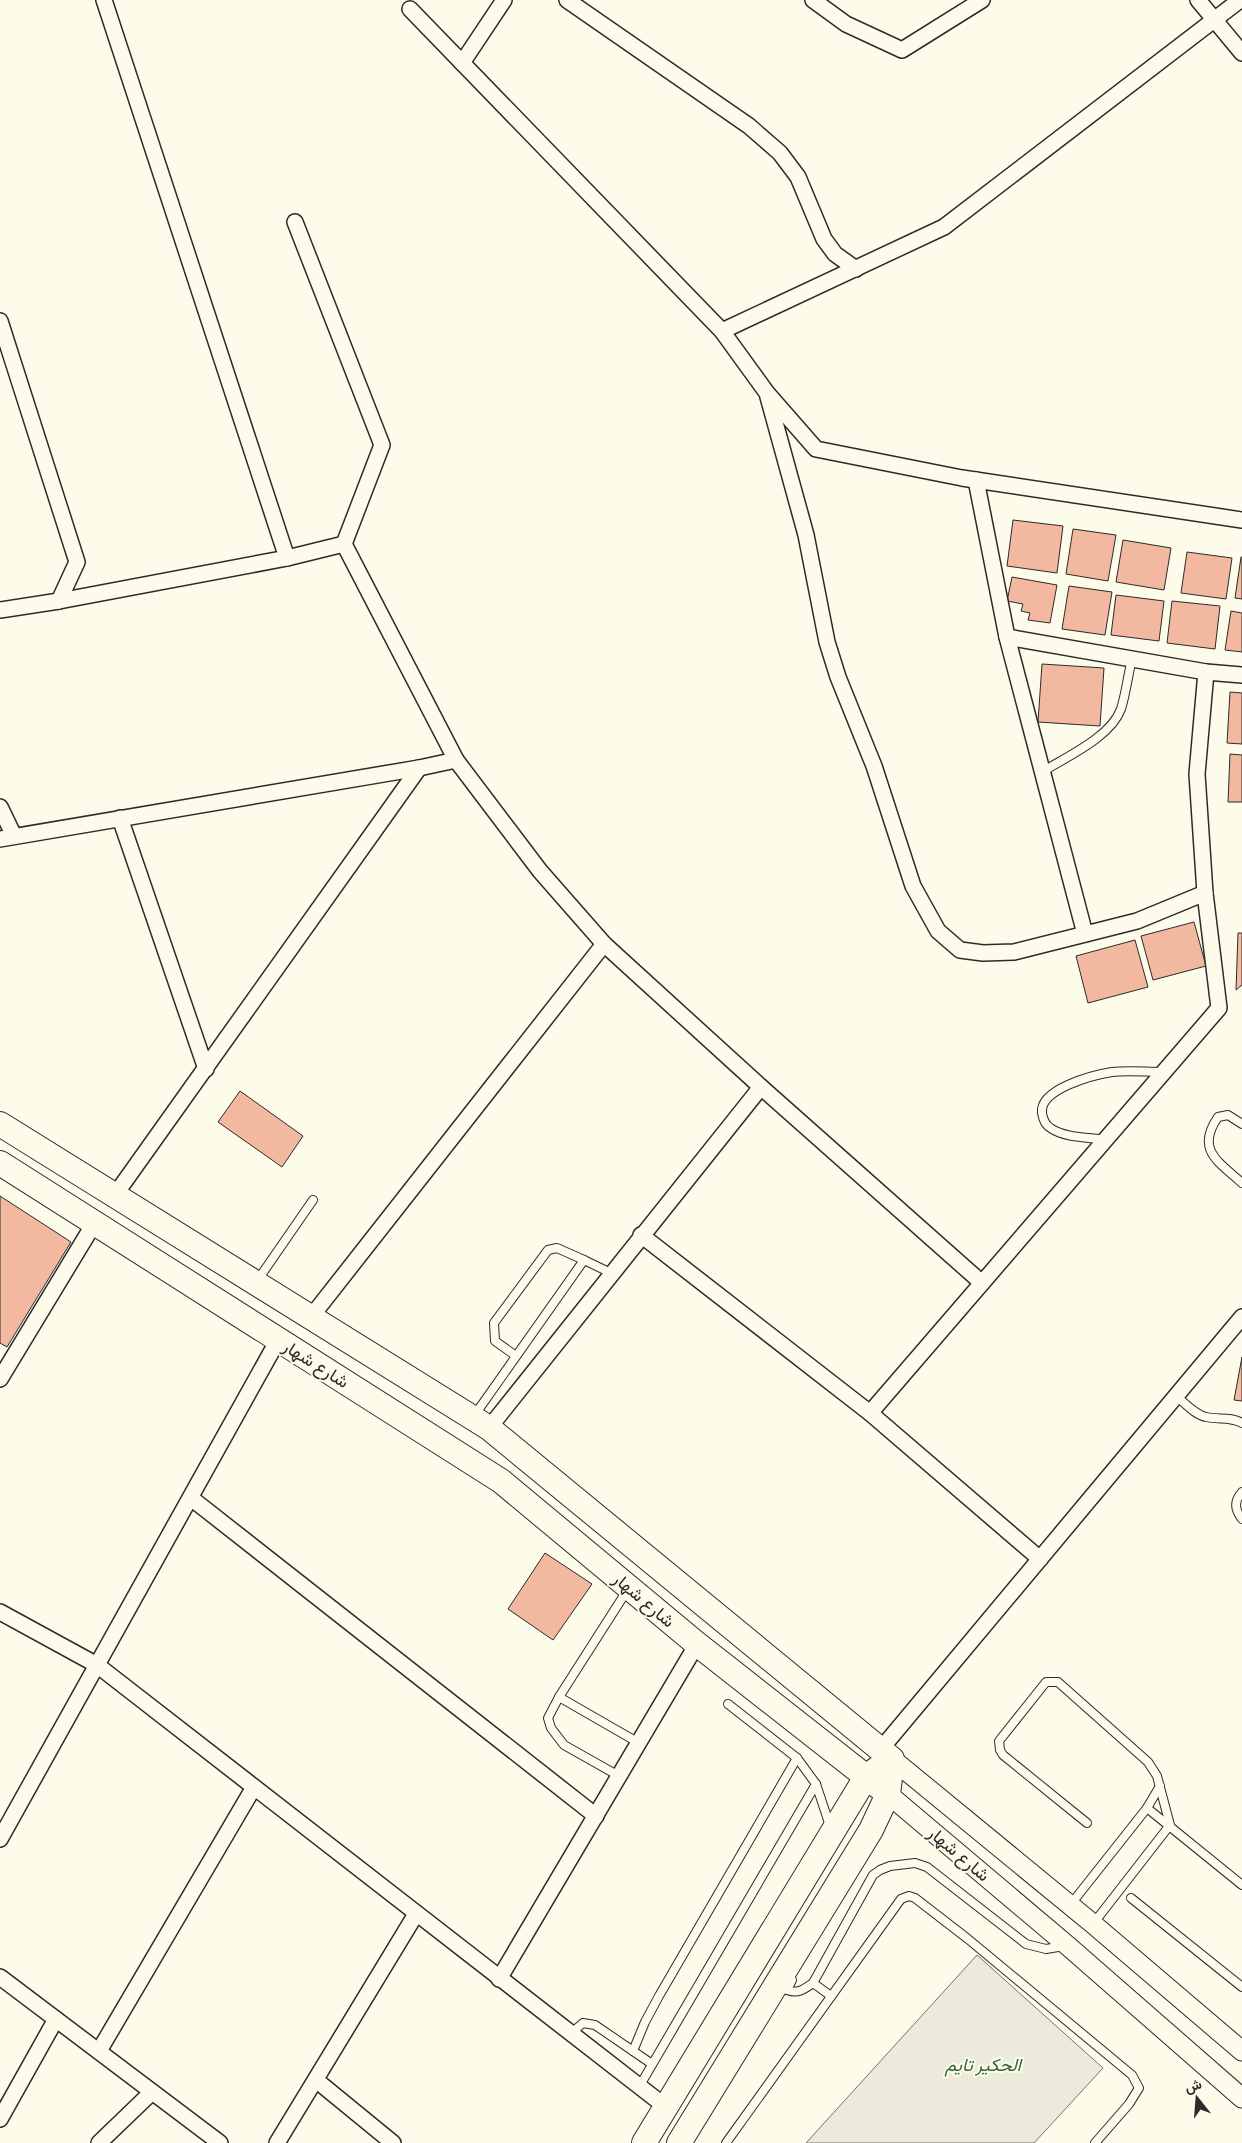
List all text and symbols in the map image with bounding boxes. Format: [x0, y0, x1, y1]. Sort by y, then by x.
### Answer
street label: شارع شهار [277, 1335, 353, 1394]
street label: شارع شهار [607, 1567, 679, 1633]
street label: شارع شهار [922, 1821, 994, 1887]
park label: الحكير تايم [944, 2054, 1023, 2077]
north arrow [1172, 2073, 1222, 2123]
text: ش [1183, 2075, 1204, 2097]

